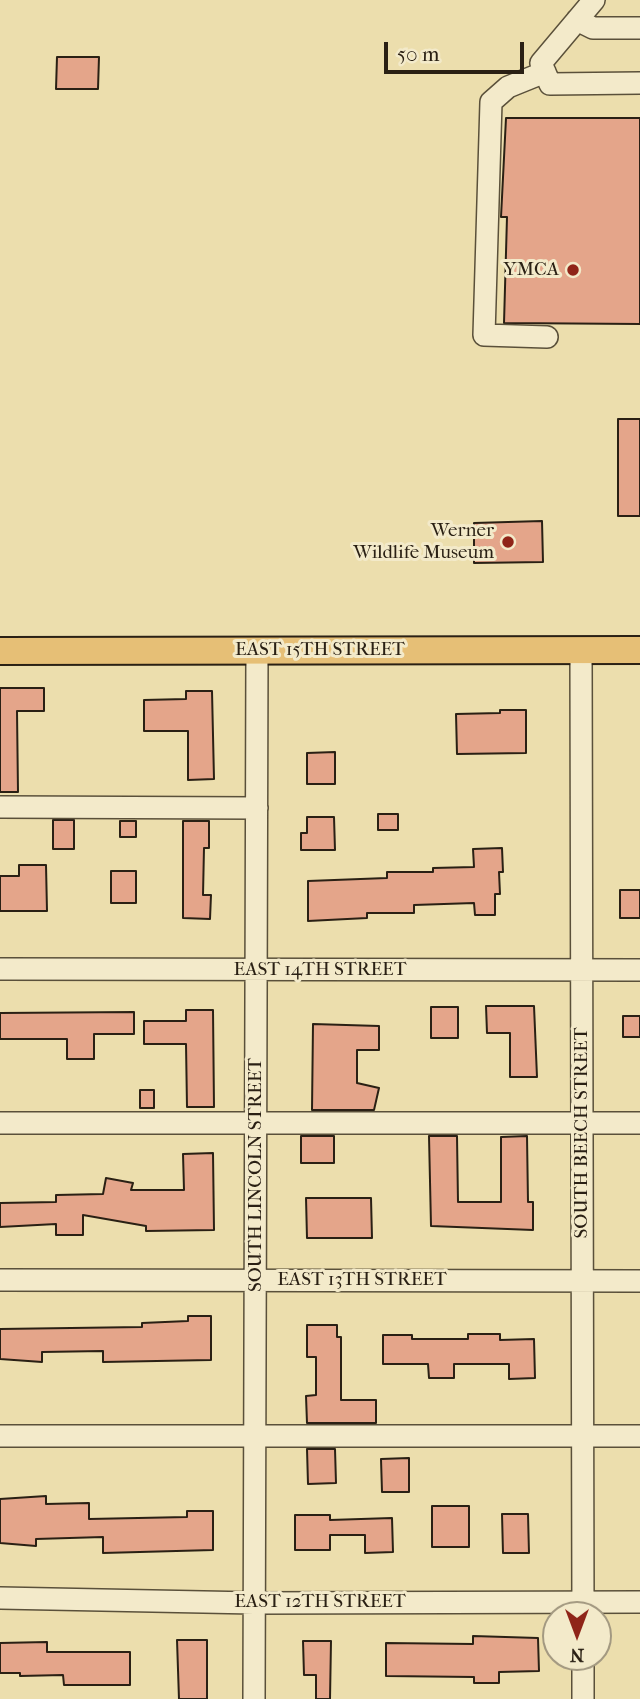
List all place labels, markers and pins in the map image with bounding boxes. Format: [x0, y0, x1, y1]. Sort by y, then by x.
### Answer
place label: YMCA [504, 259, 559, 281]
marker: YMCA [565, 262, 581, 278]
place label: Werner Wildlife Museum [353, 520, 494, 564]
marker: Werner Wildlife Museum [500, 534, 516, 550]

